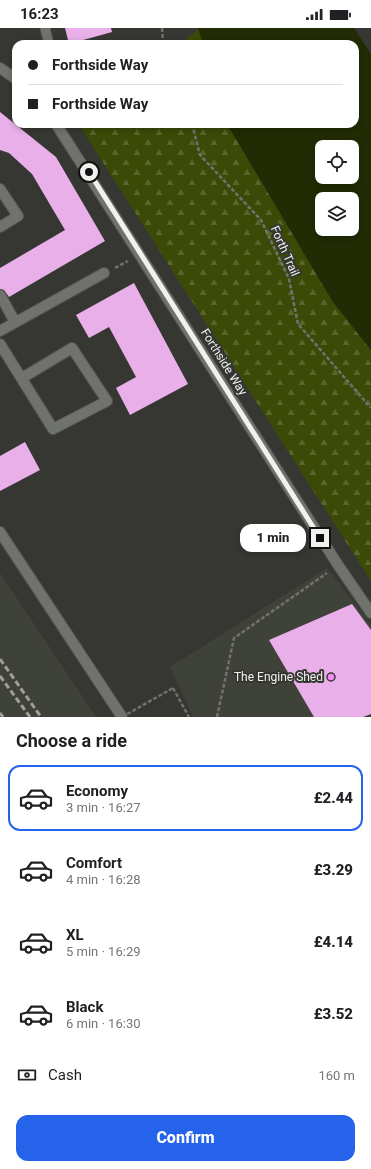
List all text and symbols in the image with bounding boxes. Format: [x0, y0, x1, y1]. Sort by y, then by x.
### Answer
text: 16:23 [20, 5, 59, 23]
text: Forthside Way [52, 56, 148, 74]
text: Forthside Way [52, 95, 148, 113]
map controls [315, 140, 359, 236]
button: locate [315, 140, 359, 184]
route start [80, 163, 98, 181]
button: layers [315, 192, 359, 236]
street label: Forth Trail [268, 224, 302, 278]
street label: Forthside Way [198, 326, 250, 398]
callout: 1 min [240, 524, 306, 552]
route end [311, 529, 329, 547]
text: 1 min [257, 530, 289, 545]
place label: The Engine Shed [234, 670, 323, 684]
marker: The Engine Shed [326, 672, 336, 682]
text: Choose a ride [16, 730, 127, 751]
icon: car [18, 780, 54, 816]
text: Economy [66, 782, 128, 800]
text: £2.44 [314, 789, 353, 807]
text: 3 min · 16:27 [66, 800, 141, 815]
icon: car [18, 852, 54, 888]
text: Comfort [66, 854, 122, 872]
text: £3.29 [314, 861, 353, 879]
text: 4 min · 16:28 [66, 872, 141, 887]
icon: car [18, 924, 54, 960]
text: XL [66, 926, 84, 944]
text: £4.14 [314, 933, 353, 951]
text: 5 min · 16:29 [66, 944, 141, 959]
icon: car [18, 996, 54, 1032]
text: Black [66, 998, 103, 1016]
text: £3.52 [314, 1005, 353, 1023]
text: 6 min · 16:30 [66, 1016, 141, 1031]
icon: cash [16, 1064, 38, 1086]
text: Cash [48, 1066, 82, 1084]
text: 160 m [318, 1068, 355, 1083]
button: Confirm [16, 1115, 355, 1161]

